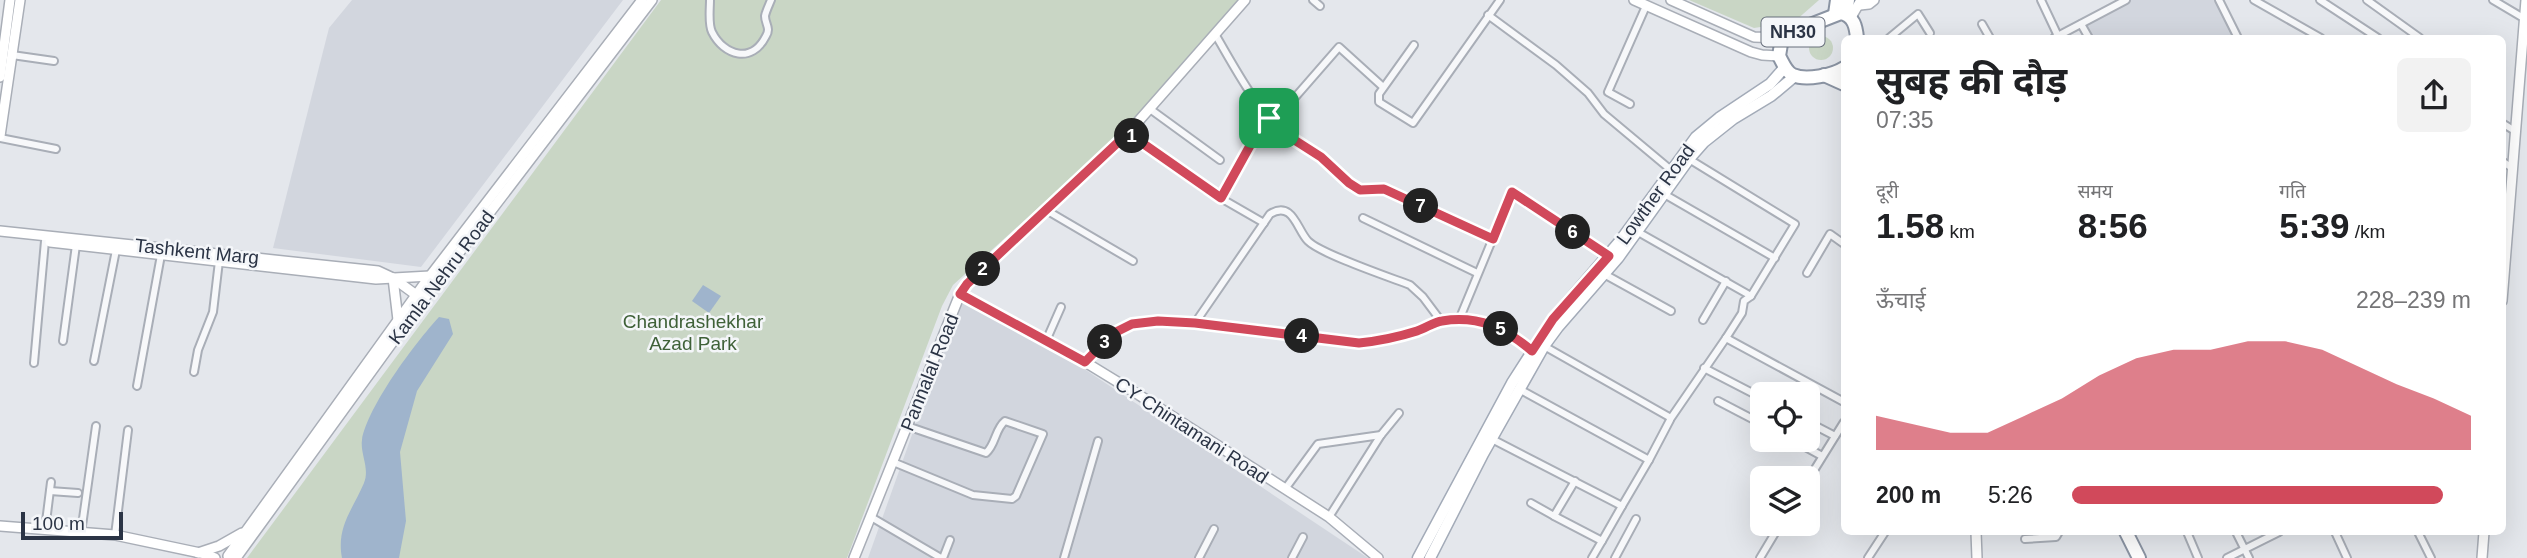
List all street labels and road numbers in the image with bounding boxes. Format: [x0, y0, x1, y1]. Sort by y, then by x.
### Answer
road number: NH30 [1762, 17, 1825, 46]
street label: Lowther Road [1612, 140, 1699, 248]
street label: Kamla Nehru Road [384, 206, 498, 348]
street label: Tashkent Marg [134, 235, 260, 268]
street label: Pannalal Road [896, 310, 963, 434]
street label: CY Chintamani Road [1111, 373, 1272, 488]

